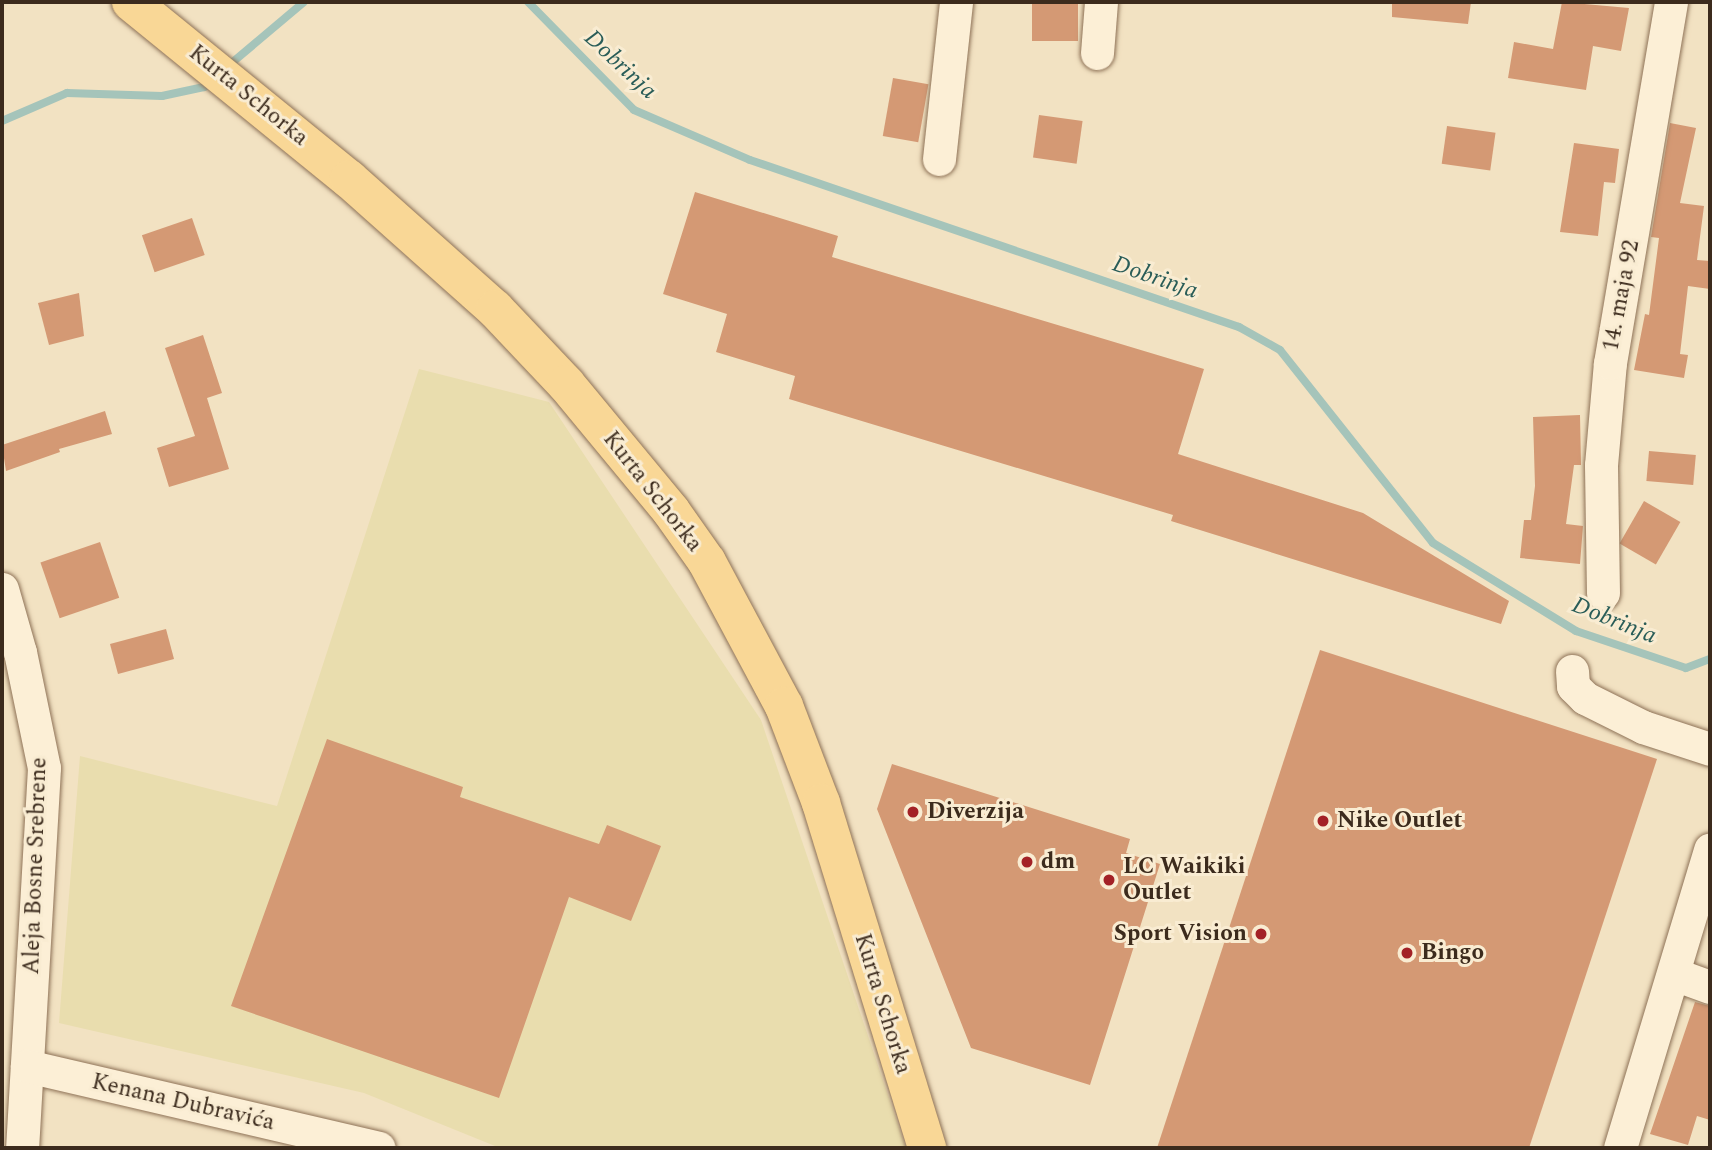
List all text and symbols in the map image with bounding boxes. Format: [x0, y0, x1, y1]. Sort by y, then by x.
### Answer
water label: Dobrinja [578, 24, 662, 106]
street label: Kurta Schorka [183, 40, 313, 152]
street label: 14. maja 92 [1598, 238, 1646, 354]
water label: Dobrinja [1108, 250, 1202, 306]
street label: Kurta Schorka [596, 426, 708, 558]
water label: Dobrinja [1568, 591, 1660, 651]
street label: Aleja Bosne Srebrene [18, 757, 54, 975]
place label: Diverzija [927, 798, 1024, 826]
marker: Diverzija [905, 804, 921, 820]
place label: Nike Outlet [1337, 807, 1462, 835]
marker: Nike Outlet [1315, 813, 1331, 829]
place label: dm [1041, 848, 1075, 876]
place label: LC Waikiki Outlet [1123, 853, 1245, 907]
marker: dm [1019, 854, 1035, 870]
marker: LC Waikiki Outlet [1101, 872, 1117, 888]
place label: Sport Vision [1114, 920, 1247, 948]
marker: Sport Vision [1253, 926, 1269, 942]
street label: Kurta Schorka [848, 930, 916, 1078]
place label: Bingo [1421, 939, 1484, 967]
marker: Bingo [1399, 945, 1415, 961]
street label: Kenana Dubravića [89, 1069, 277, 1137]

